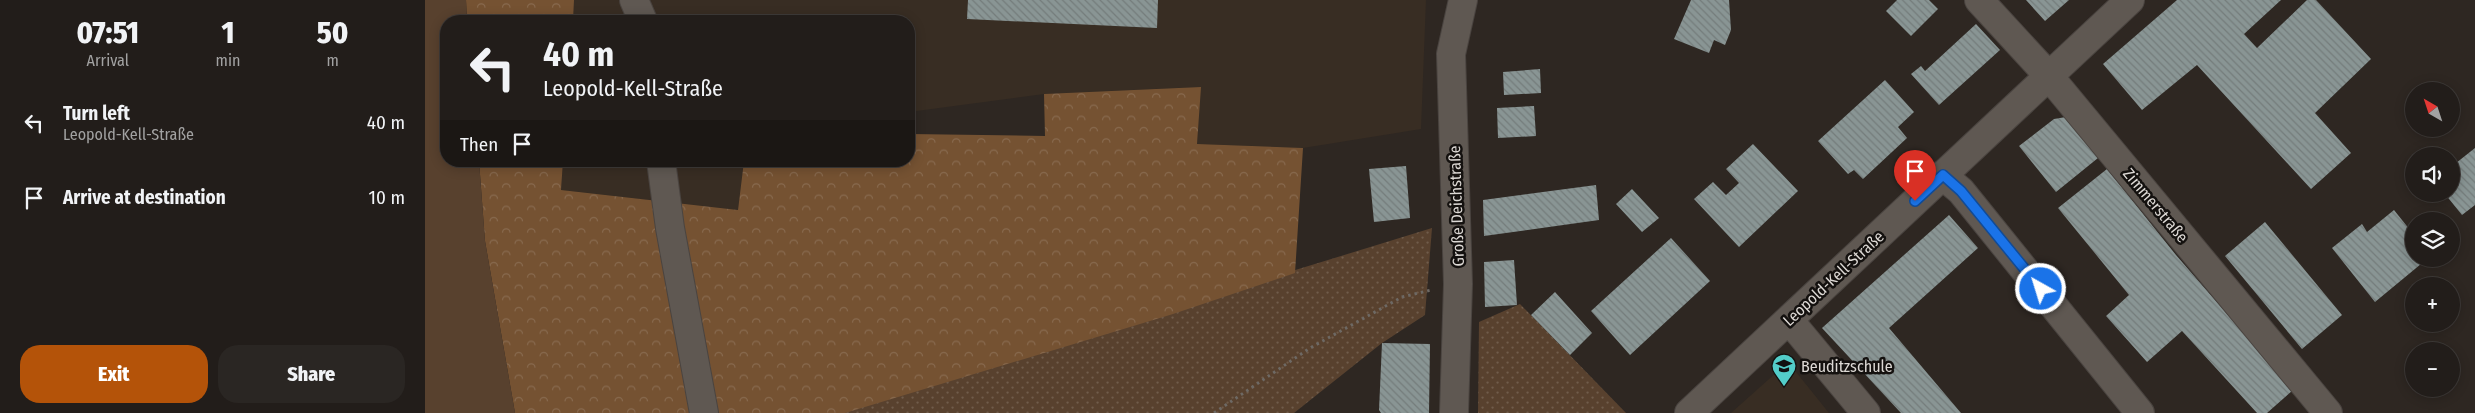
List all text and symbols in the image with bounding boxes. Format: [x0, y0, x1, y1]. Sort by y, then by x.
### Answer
text: 07:51 [76, 15, 139, 51]
text: 1 [221, 15, 234, 51]
text: 50 [317, 15, 348, 51]
text: 40 m [543, 33, 614, 75]
icon: left [460, 35, 525, 100]
text: Arrival [87, 51, 129, 70]
text: min [216, 51, 240, 70]
text: m [327, 51, 339, 70]
text: Leopold-Kell-Straße [543, 75, 723, 102]
north arrow [2405, 82, 2460, 138]
map controls [2405, 82, 2460, 397]
text: Turn left [63, 102, 130, 125]
icon: left [20, 109, 48, 137]
text: 40 m [367, 111, 405, 134]
text: Leopold-Kell-Straße [63, 125, 194, 144]
icon: arrive [508, 130, 536, 158]
text: Then [460, 133, 498, 156]
street label: Große Deichstraße [1445, 145, 1468, 267]
button: sound [2405, 147, 2460, 202]
pin [1894, 150, 1936, 201]
icon: arrive [1901, 157, 1929, 185]
street label: Zimmerstraße [2119, 164, 2192, 246]
icon: arrive [20, 184, 48, 212]
text: Arrive at destination [63, 186, 226, 209]
text: 10 m [369, 186, 405, 209]
button: layers [2405, 212, 2460, 267]
street label: Leopold-Kell-Straße [1779, 227, 1888, 330]
position arrow [2014, 262, 2066, 314]
button: + [2405, 277, 2460, 332]
button: − [2405, 342, 2460, 397]
button: Exit [20, 345, 208, 403]
button: Share [218, 345, 405, 403]
school or university icon: Beuditzschule [1771, 353, 1797, 387]
place label: Beuditzschule [1801, 357, 1893, 376]

